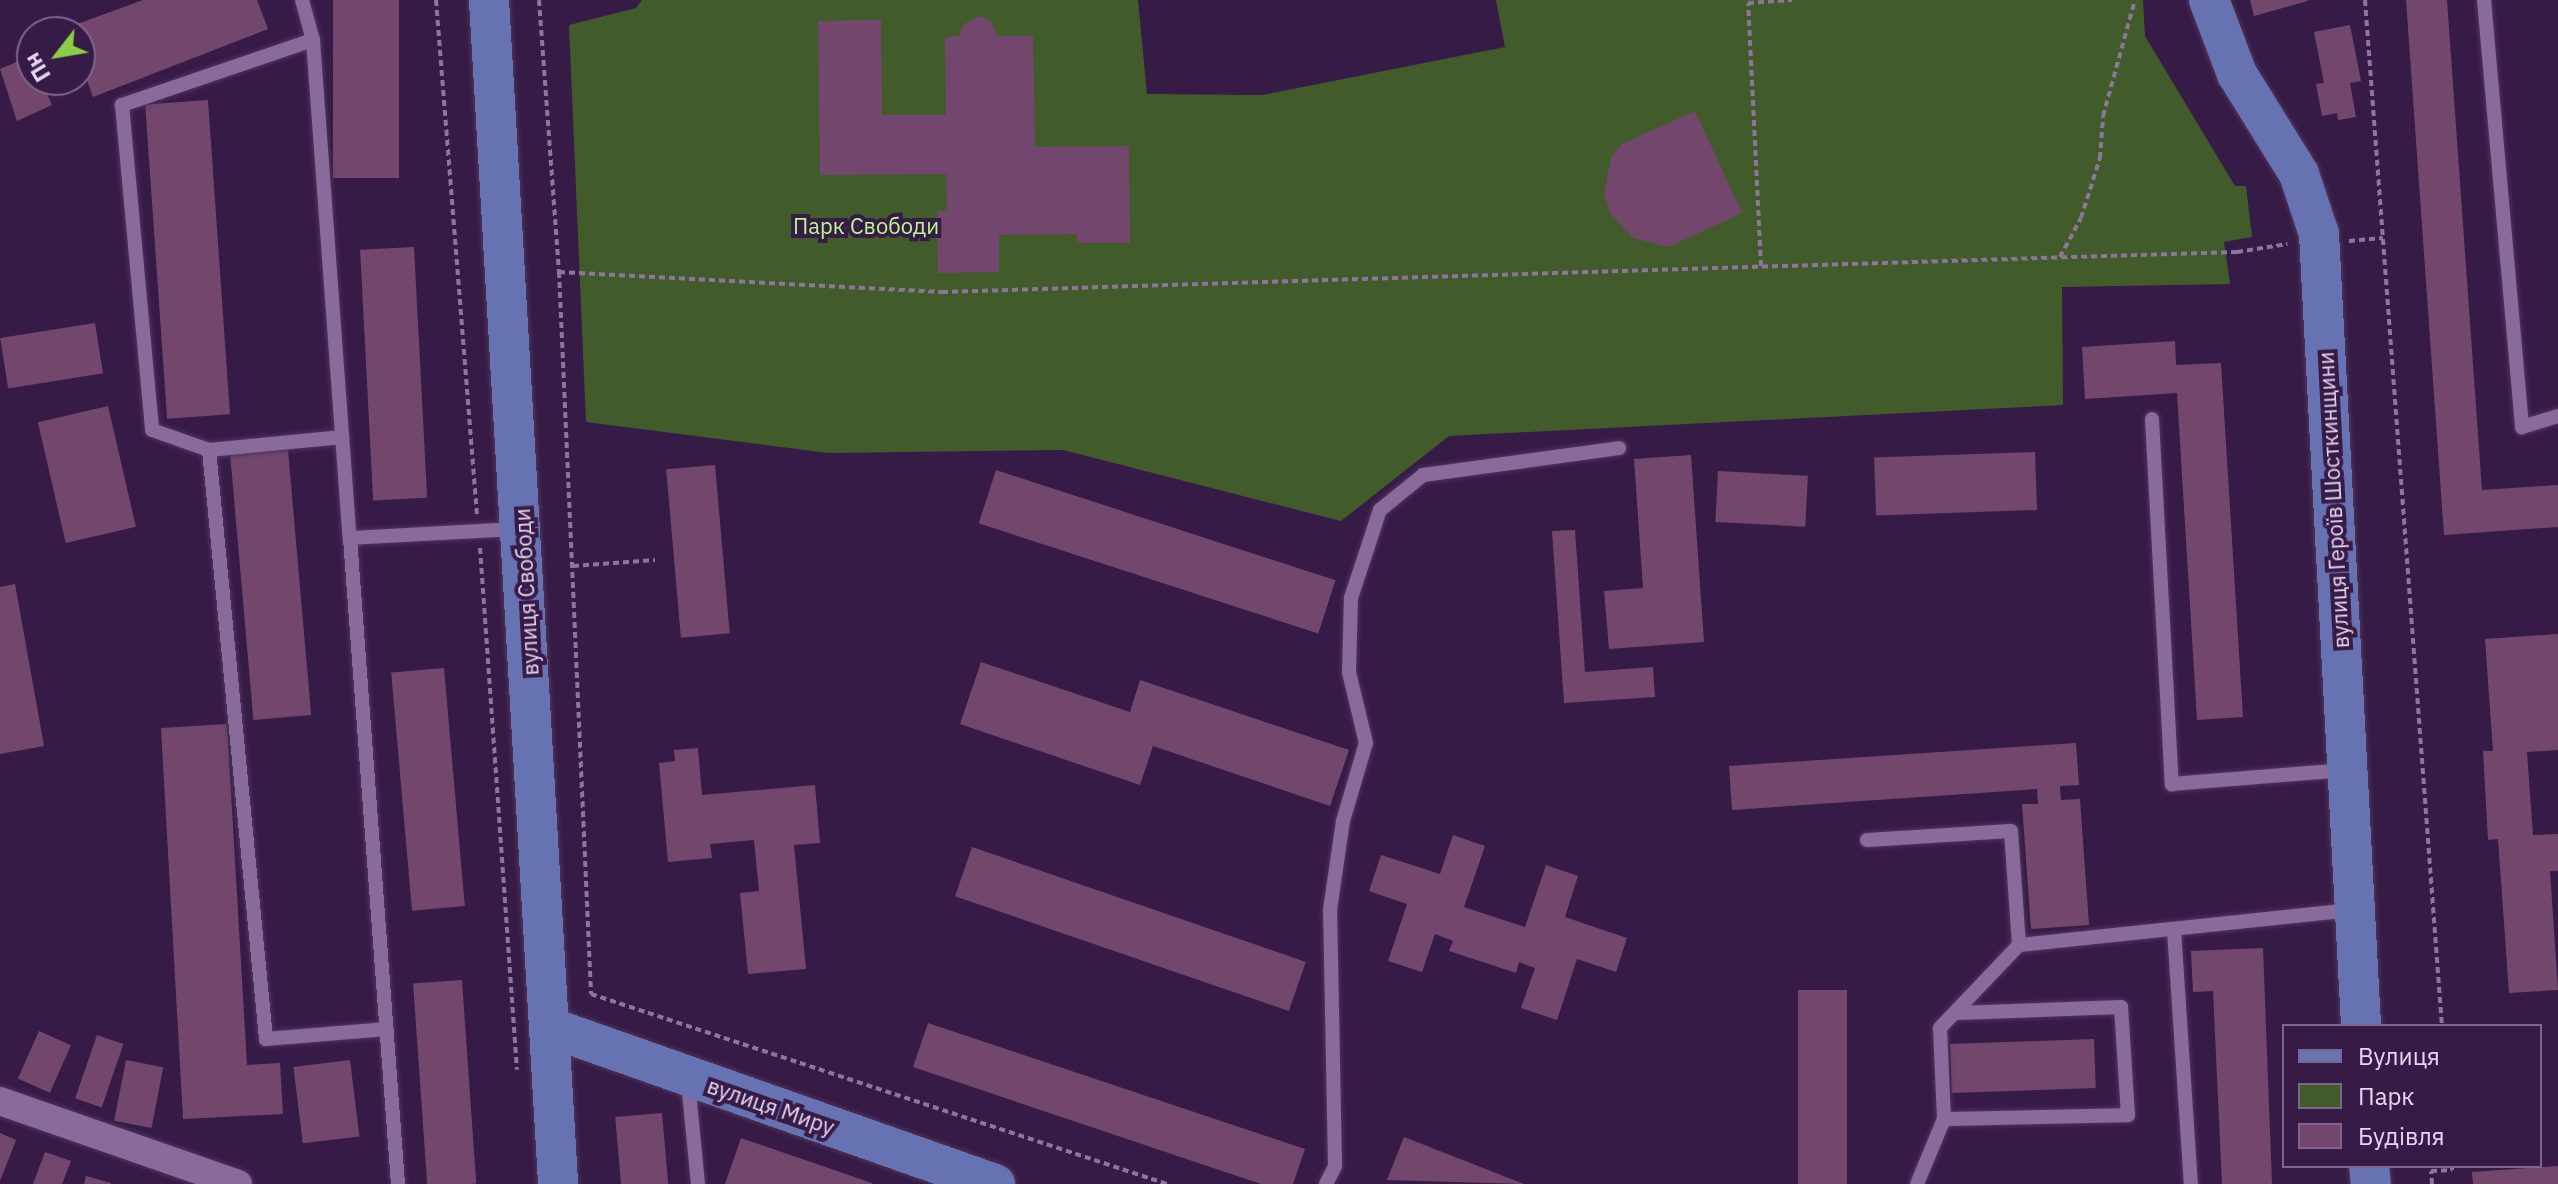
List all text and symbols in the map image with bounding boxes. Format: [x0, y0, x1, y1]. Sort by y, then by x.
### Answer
north arrow [16, 16, 96, 96]
text: Пн [17, 48, 57, 88]
park label: Парк Свободи [793, 213, 939, 239]
street label: вулиця Героїв Шосткинщини [2312, 351, 2354, 649]
street label: вулиця Свободи [508, 508, 544, 676]
legend [2282, 1024, 2542, 1168]
text: Вулиця [2358, 1040, 2440, 1072]
street label: вулиця Миру [704, 1072, 838, 1140]
text: Парк [2358, 1080, 2415, 1112]
text: Будівля [2358, 1120, 2445, 1152]

